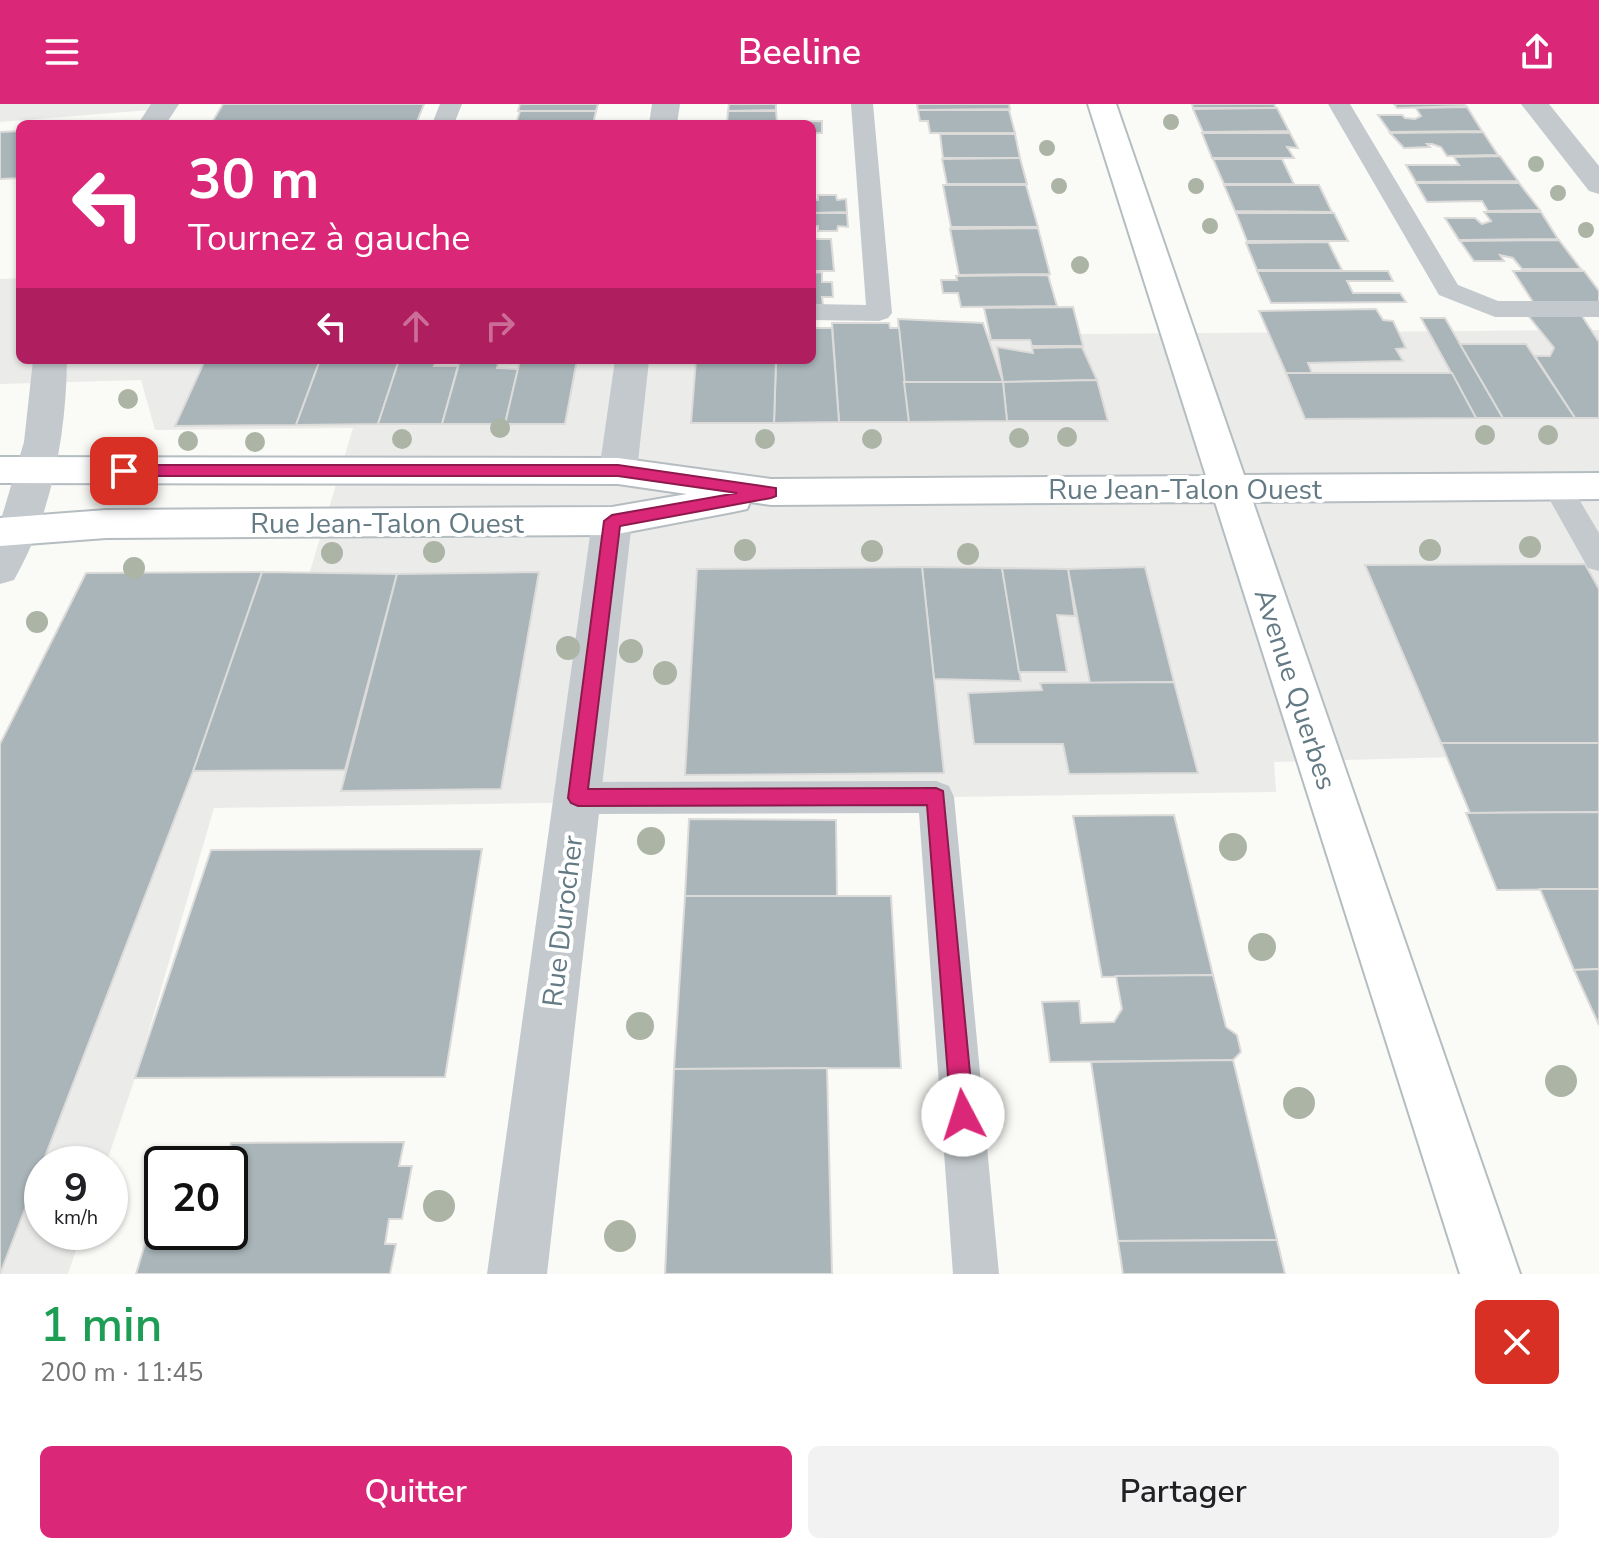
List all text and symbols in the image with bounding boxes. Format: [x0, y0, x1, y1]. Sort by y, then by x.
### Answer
text: Beeline [738, 28, 861, 77]
icon: menu [40, 30, 84, 74]
icon: share [1515, 30, 1559, 74]
text: 30 m [188, 141, 319, 218]
icon: left [56, 152, 160, 256]
text: Tournez à gauche [188, 214, 470, 263]
icon: left [310, 304, 354, 348]
icon: ahead [394, 304, 438, 348]
icon: right [478, 304, 522, 348]
pin [90, 437, 158, 505]
icon: arrive [102, 449, 146, 493]
street label: Rue Jean-Talon Ouest [1048, 471, 1322, 509]
street label: Rue Jean-Talon Ouest [250, 505, 524, 543]
street label: Avenue Querbes [1245, 584, 1345, 795]
street label: Rue Durocher [534, 833, 592, 1009]
position arrow [921, 1073, 1005, 1157]
speed limit sign: 20 [144, 1146, 248, 1250]
text: 9 [64, 1161, 88, 1215]
text: km/h [54, 1204, 98, 1231]
text: 1 min [40, 1292, 162, 1358]
button: close [1475, 1300, 1559, 1384]
text: 200 m · 11:45 [40, 1355, 203, 1390]
button: Quitter [40, 1446, 792, 1538]
button: Partager [808, 1446, 1559, 1538]

